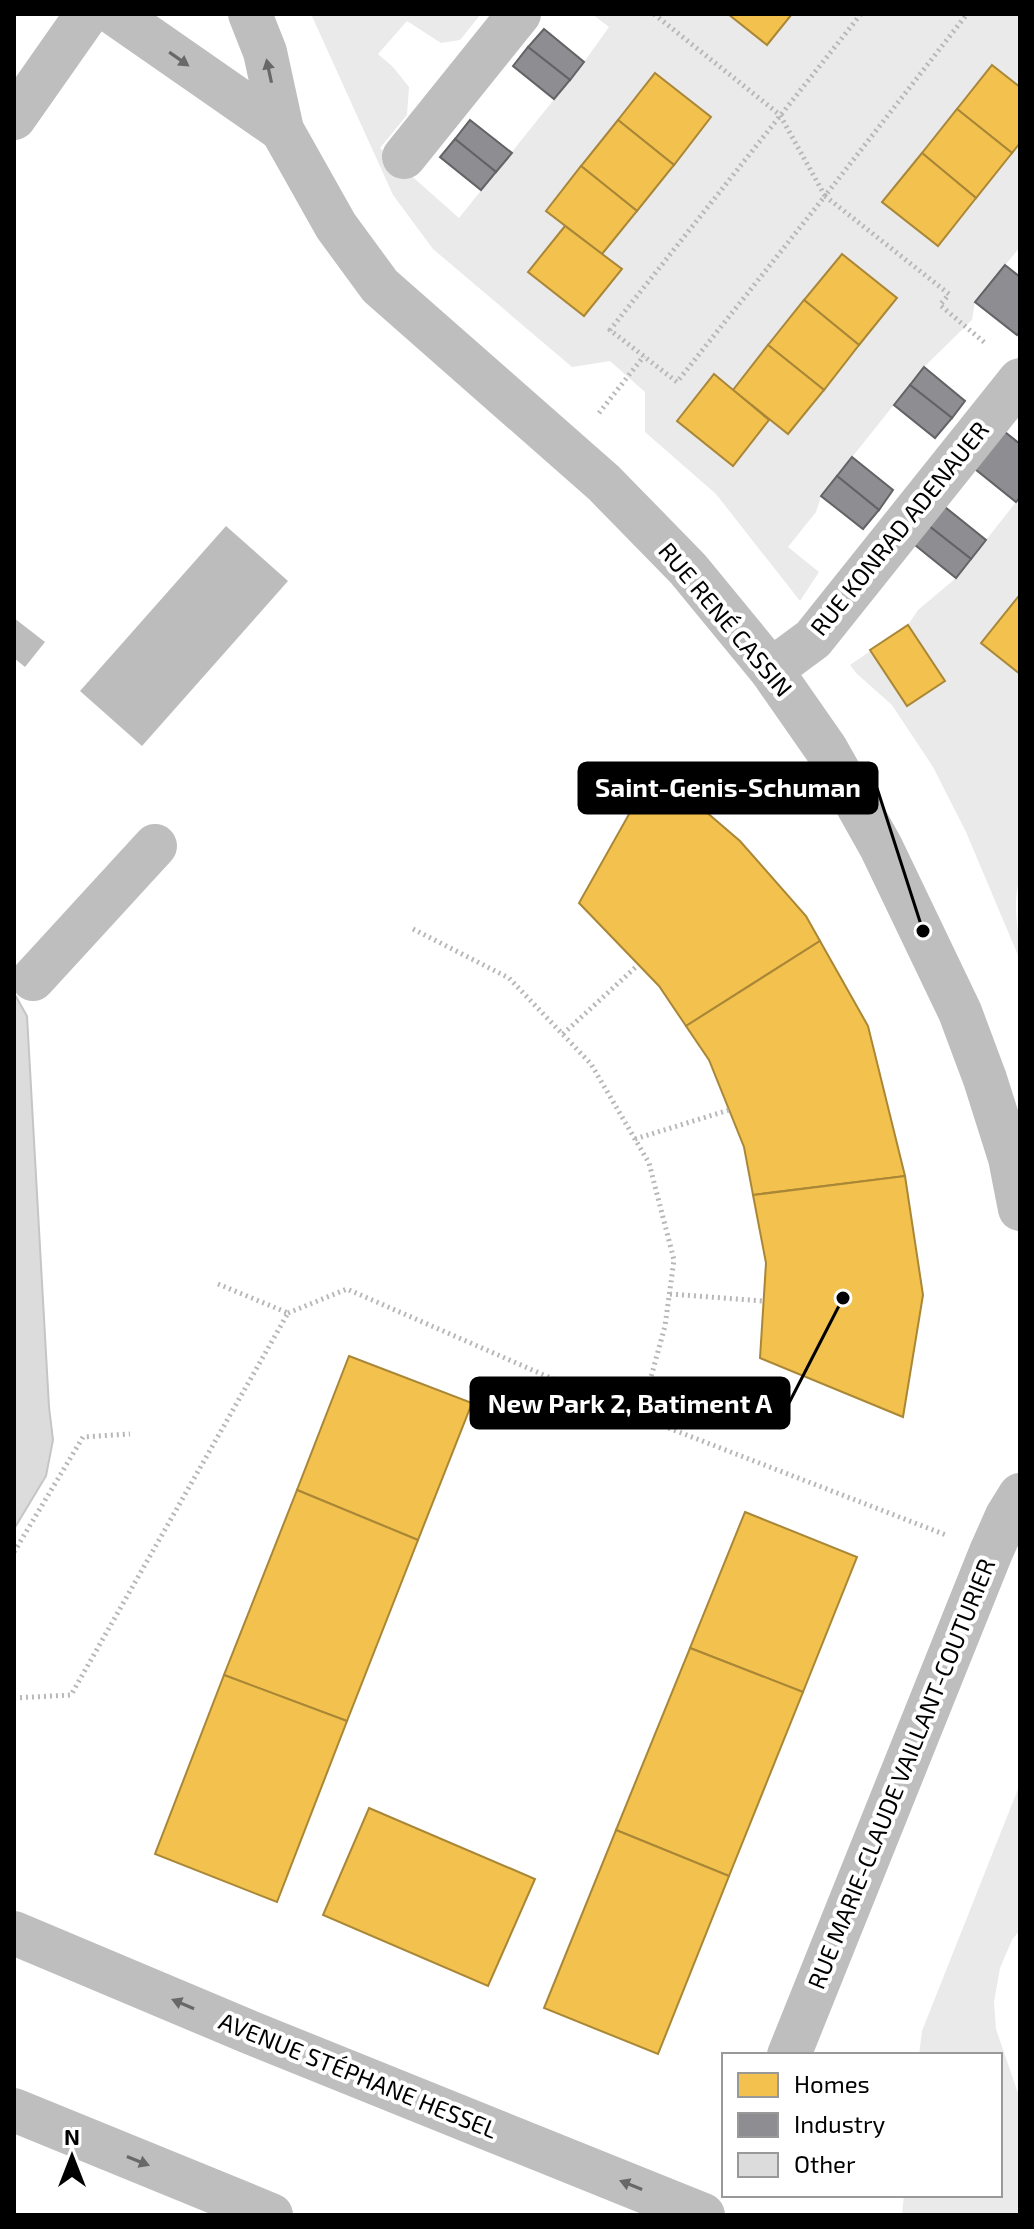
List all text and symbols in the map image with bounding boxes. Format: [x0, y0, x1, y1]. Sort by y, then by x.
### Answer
one-way arrow [168, 51, 189, 66]
one-way arrow [262, 58, 275, 83]
street label: RUE KONRAD ADENAUER [804, 415, 994, 641]
street label: RUE RENÉ CASSIN [653, 536, 799, 702]
callout: Saint-Genis-Schuman [579, 763, 877, 813]
text: Saint-Genis-Schuman [595, 771, 861, 802]
callout: New Park 2, Batiment A [471, 1378, 789, 1428]
text: New Park 2, Batiment A [488, 1387, 772, 1418]
street label: RUE MARIE-CLAUDE VAILLANT-COUTURIER [801, 1554, 1000, 1993]
one-way arrow [171, 1998, 194, 2011]
street label: AVENUE STÉPHANE HESSEL [215, 2005, 502, 2144]
legend [722, 2053, 1002, 2197]
text: Homes [794, 2069, 870, 2098]
text: Industry [794, 2109, 886, 2138]
north arrow [32, 2117, 112, 2197]
text: N [64, 2123, 80, 2149]
text: Other [794, 2149, 856, 2178]
one-way arrow [126, 2155, 150, 2168]
one-way arrow [619, 2179, 643, 2192]

